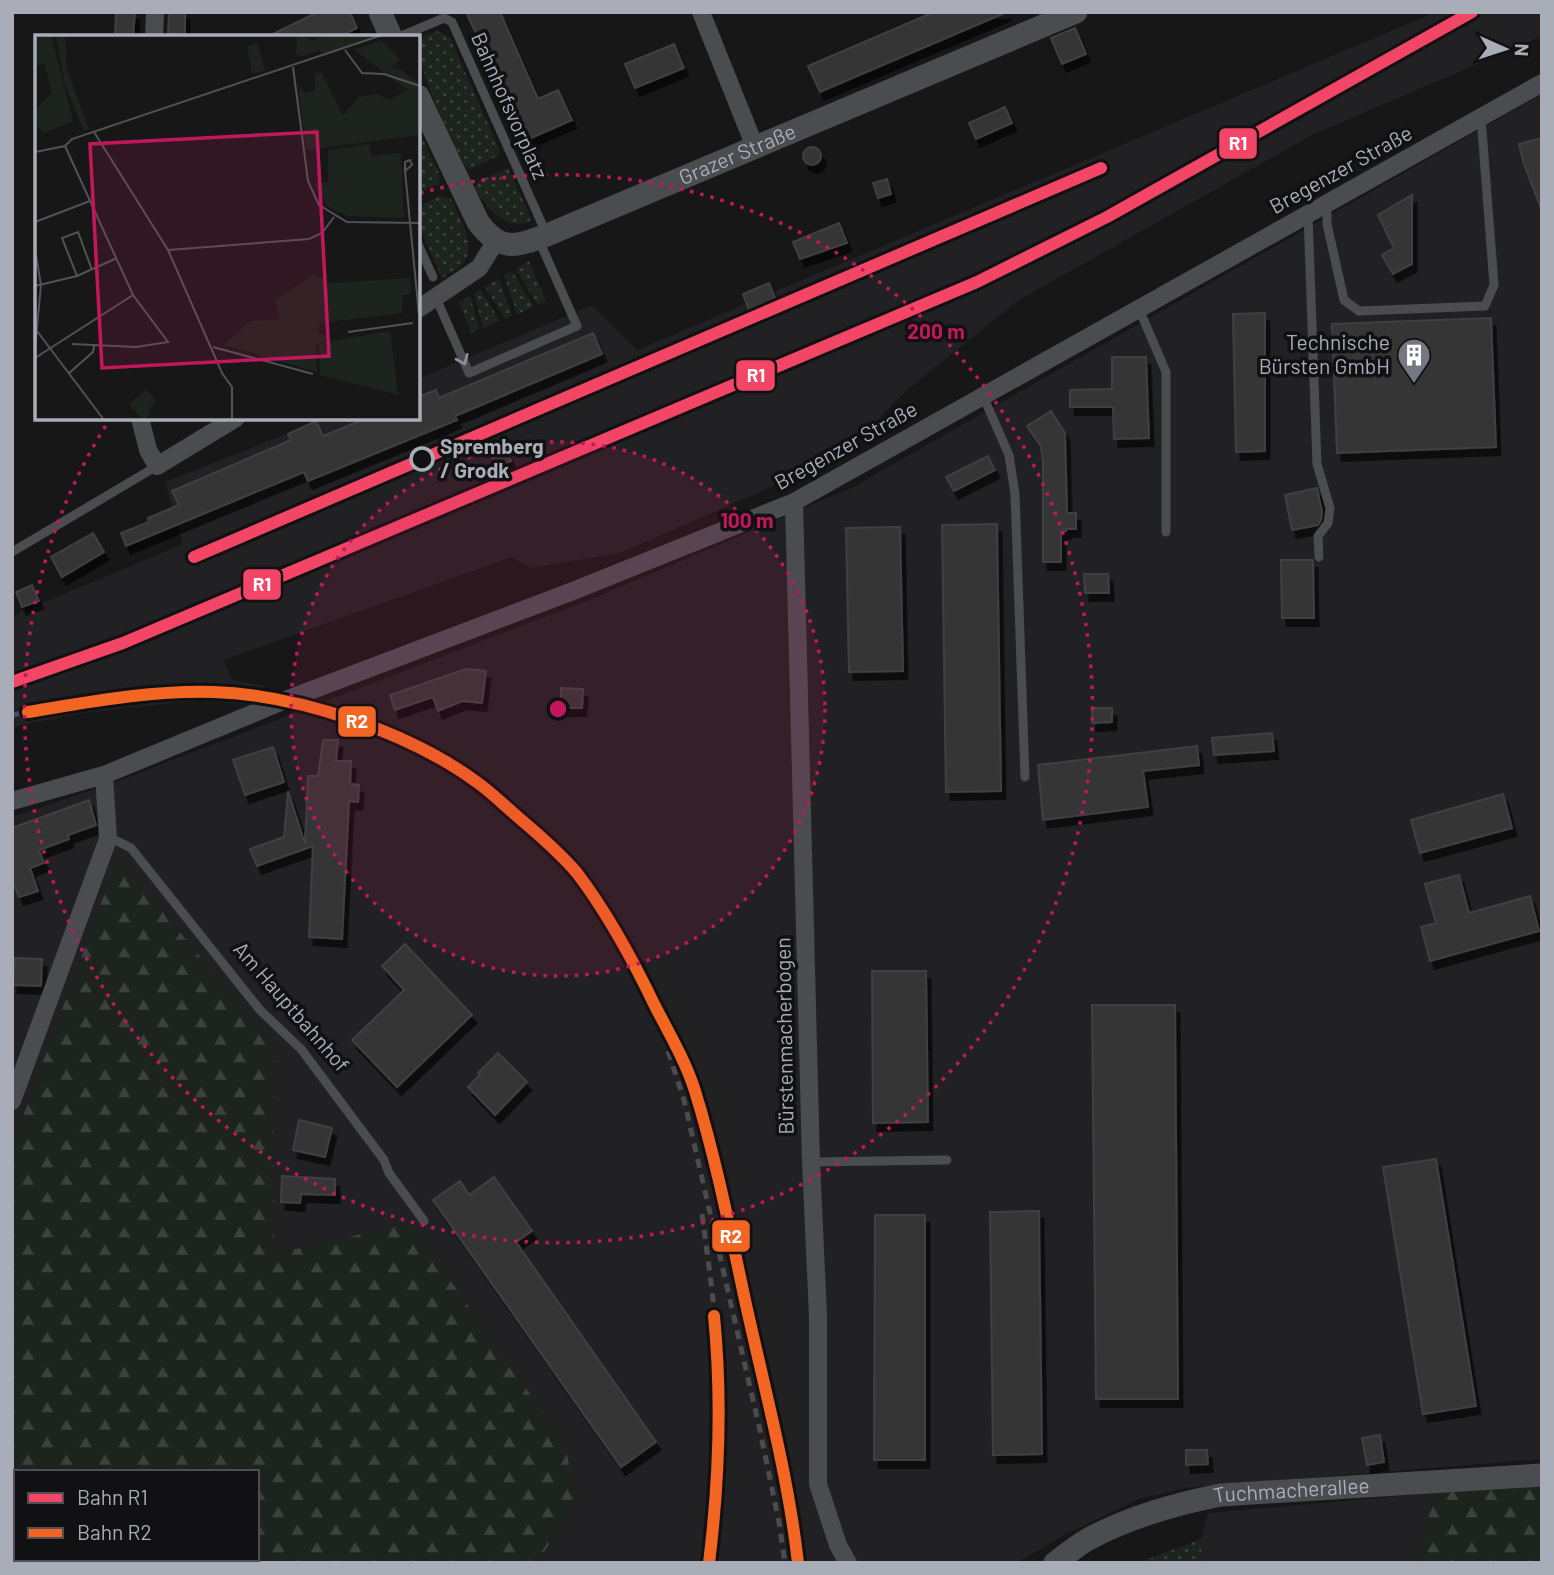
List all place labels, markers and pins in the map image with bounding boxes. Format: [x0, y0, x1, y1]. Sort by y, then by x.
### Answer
place label: Technische Bürsten GmbH [1259, 329, 1390, 378]
building icon: Technische Bürsten GmbH [1395, 336, 1433, 385]
place label: Spremberg / Grodk [440, 433, 544, 482]
marker: Spremberg / Grodk [410, 447, 434, 471]
centre of rings [546, 697, 570, 721]

